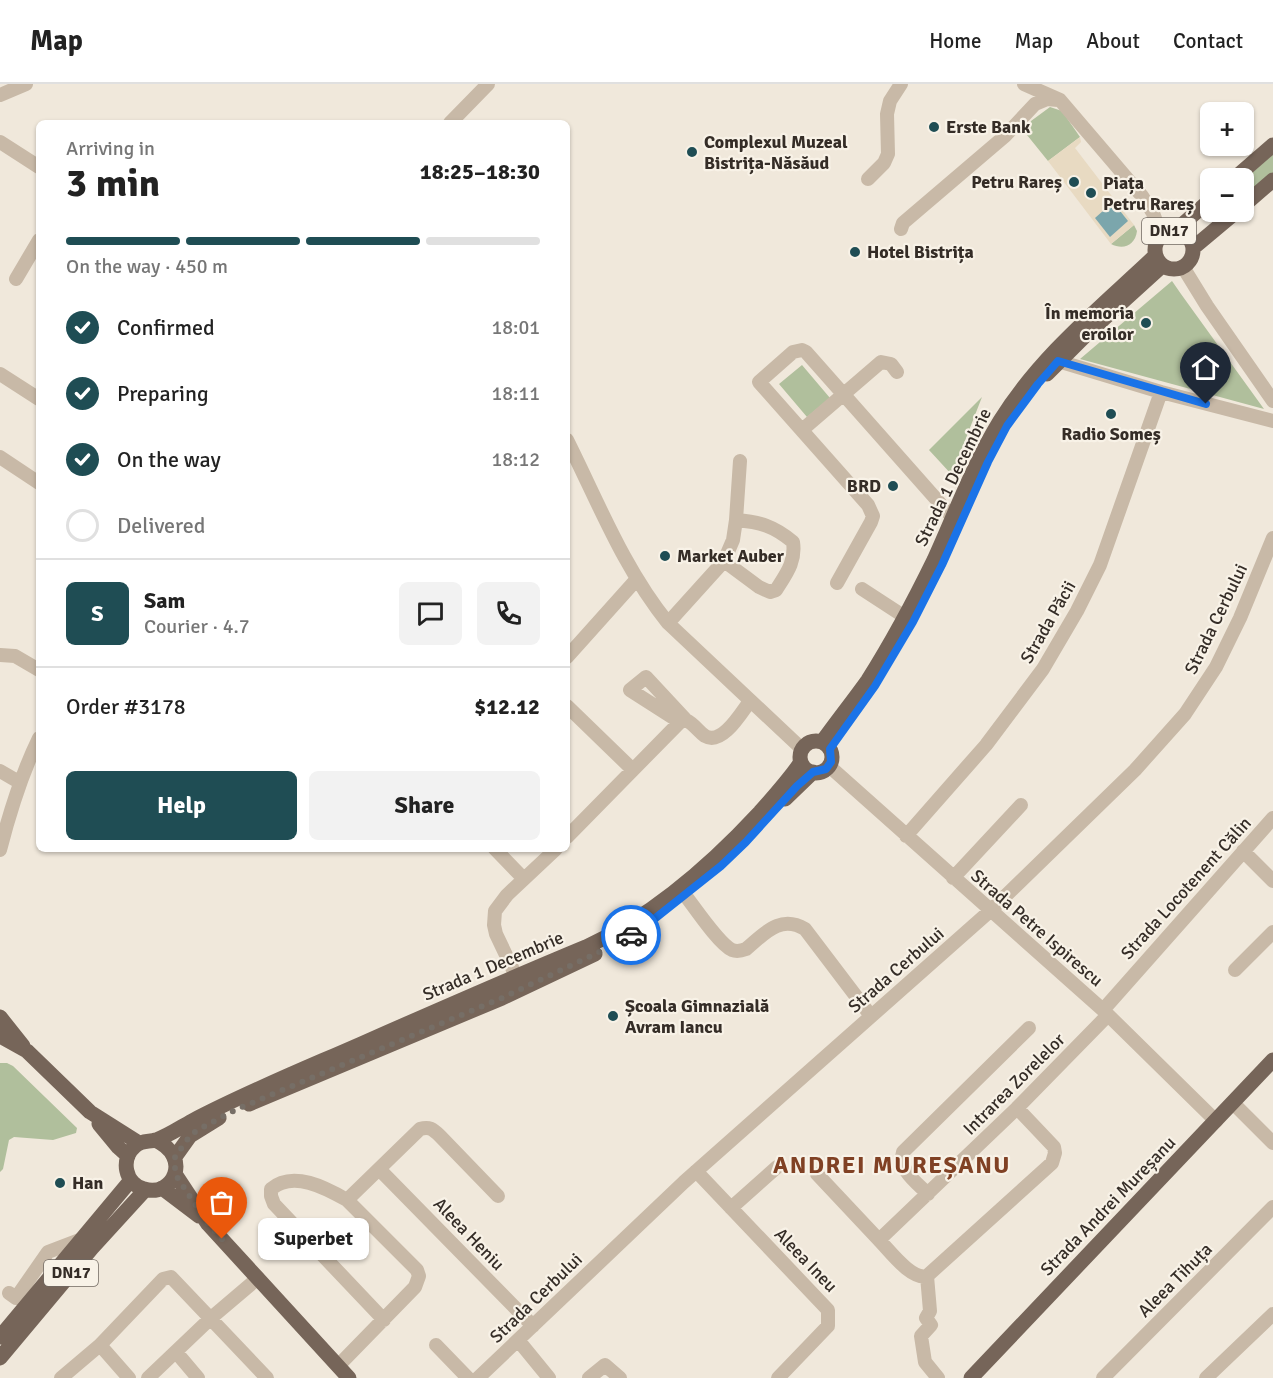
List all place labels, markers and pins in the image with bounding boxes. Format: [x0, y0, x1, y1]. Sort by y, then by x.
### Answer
place label: Erste Bank [946, 116, 1031, 138]
marker: Erste Bank [927, 120, 941, 134]
place label: Complexul Muzeal Bistrița-Năsăud [704, 131, 848, 175]
marker: Complexul Muzeal Bistrița-Năsăud [685, 145, 699, 159]
place label: Petru Rareș [971, 171, 1062, 193]
place label: Piața Petru Rareș [1103, 172, 1194, 215]
marker: Petru Rareș [1067, 175, 1081, 189]
marker: Piața Petru Rareș [1084, 186, 1098, 200]
place label: Hotel Bistrița [867, 241, 974, 264]
marker: Hotel Bistrița [848, 245, 862, 259]
place label: În memoria eroilor [1044, 302, 1135, 345]
marker: În memoria eroilor [1139, 316, 1153, 330]
pin [1180, 342, 1231, 404]
marker: Radio Someș [1104, 407, 1118, 421]
place label: Radio Someș [1061, 423, 1161, 445]
place label: BRD [847, 475, 881, 497]
marker: BRD [886, 479, 900, 493]
place label: Market Auber [677, 545, 785, 567]
marker: Market Auber [658, 549, 672, 563]
place label: Școala Gimnazială Avram Iancu [625, 995, 769, 1038]
marker: Școala Gimnazială Avram Iancu [606, 1009, 620, 1023]
place label: Han [72, 1172, 104, 1194]
marker: Han [53, 1176, 67, 1190]
pin [196, 1177, 247, 1239]
callout: Superbet [258, 1218, 369, 1260]

